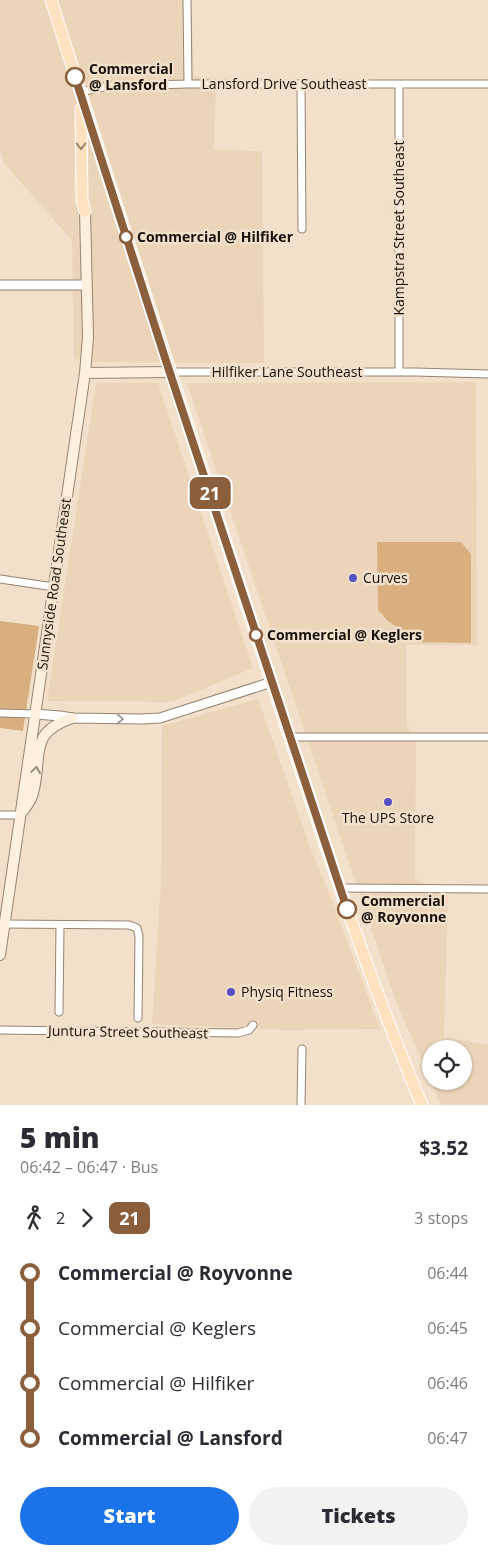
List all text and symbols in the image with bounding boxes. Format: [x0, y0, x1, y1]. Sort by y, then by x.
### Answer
place label: Commercial @ Lansford [89, 59, 173, 94]
marker: Commercial @ Lansford [65, 67, 85, 87]
street label: Lansford Drive Southeast [202, 74, 366, 93]
street label: Kampstra Street Southeast [389, 141, 408, 315]
one-way arrow [76, 143, 86, 151]
place label: Commercial @ Hilfiker [137, 227, 294, 246]
marker: Commercial @ Hilfiker [119, 230, 133, 244]
street label: Hilfiker Lane Southeast [212, 362, 362, 381]
line badge: 21 [188, 477, 232, 509]
text: 21 [200, 481, 220, 505]
street label: Sunnyside Road Southeast [32, 497, 75, 671]
place label: Curves [363, 568, 408, 587]
marker: Curves [347, 572, 359, 584]
place label: Commercial @ Keglers [267, 625, 422, 644]
marker: Commercial @ Keglers [249, 628, 263, 642]
one-way arrow [117, 714, 125, 724]
one-way arrow [30, 766, 41, 774]
marker: The UPS Store [382, 796, 394, 808]
place label: The UPS Store [342, 808, 434, 827]
place label: Commercial @ Royvonne [361, 891, 446, 926]
marker: Commercial @ Royvonne [337, 899, 357, 919]
place label: Physiq Fitness [241, 982, 333, 1001]
marker: Physiq Fitness [225, 986, 237, 998]
street label: Juntura Street Southeast [46, 1021, 208, 1042]
map controls [422, 1040, 472, 1090]
button: locate [422, 1040, 472, 1090]
text: 5 min [20, 1118, 100, 1156]
text: $3.52 [419, 1135, 468, 1161]
text: 06:42 – 06:47 · Bus [20, 1156, 158, 1178]
icon: walk [20, 1204, 48, 1232]
icon: forward [73, 1204, 101, 1232]
text: 21 [119, 1206, 140, 1230]
text: 2 [56, 1207, 65, 1229]
text: 3 stops [414, 1207, 468, 1229]
text: Commercial @ Royvonne [58, 1260, 293, 1286]
text: 06:44 [427, 1262, 468, 1284]
text: Commercial @ Keglers [58, 1315, 256, 1341]
text: 06:45 [427, 1317, 468, 1339]
text: Commercial @ Hilfiker [58, 1370, 254, 1396]
text: 06:46 [427, 1372, 468, 1394]
text: Commercial @ Lansford [58, 1425, 283, 1451]
text: 06:47 [427, 1427, 468, 1449]
button: Start [20, 1487, 239, 1545]
button: Tickets [249, 1487, 468, 1545]

